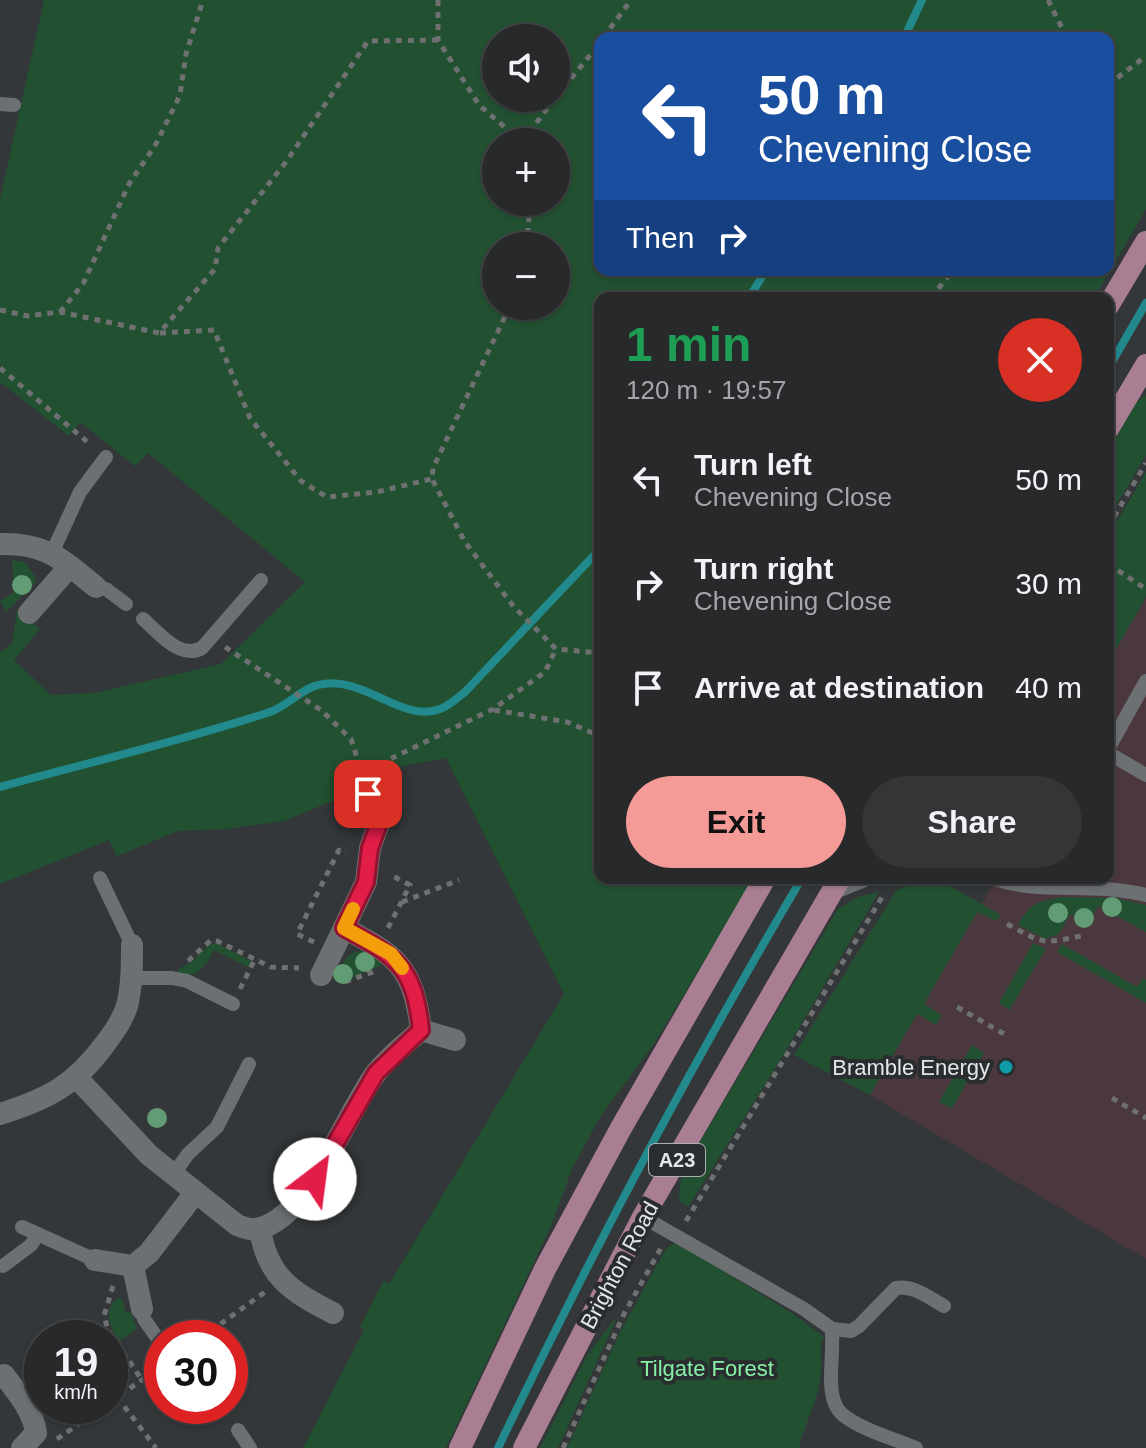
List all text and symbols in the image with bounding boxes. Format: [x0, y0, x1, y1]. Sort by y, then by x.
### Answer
map controls [482, 24, 570, 320]
button: sound [482, 24, 570, 112]
text: 50 m [758, 63, 886, 126]
icon: left [626, 64, 730, 168]
button: + [482, 128, 570, 216]
text: Chevening Close [758, 129, 1032, 170]
icon: right [710, 216, 754, 260]
text: Then [626, 221, 694, 254]
button: − [482, 232, 570, 320]
text: 1 min [626, 318, 751, 371]
button: close [998, 318, 1082, 402]
text: 120 m · 19:57 [626, 375, 786, 405]
text: Turn left [694, 448, 812, 481]
icon: left [626, 458, 670, 502]
text: 50 m [1015, 463, 1082, 496]
text: Chevening Close [694, 482, 892, 512]
text: Turn right [694, 552, 833, 585]
icon: right [626, 562, 670, 606]
text: 30 m [1015, 567, 1082, 600]
text: Chevening Close [694, 586, 892, 616]
icon: arrive [626, 666, 670, 710]
text: Arrive at destination [694, 671, 984, 704]
text: 40 m [1015, 671, 1082, 704]
pin [334, 760, 402, 828]
icon: arrive [346, 772, 390, 816]
button: Exit [626, 776, 846, 868]
button: Share [862, 776, 1082, 868]
place label: Bramble Energy [832, 1055, 990, 1080]
marker: Bramble Energy [997, 1058, 1015, 1076]
position arrow [273, 1137, 357, 1221]
road number: A23 [649, 1144, 705, 1176]
street label: Brighton Road [575, 1197, 663, 1333]
speed limit sign: 30 [144, 1320, 248, 1424]
text: 19 [54, 1340, 98, 1384]
park label: Tilgate Forest [640, 1356, 774, 1381]
text: km/h [54, 1381, 98, 1403]

